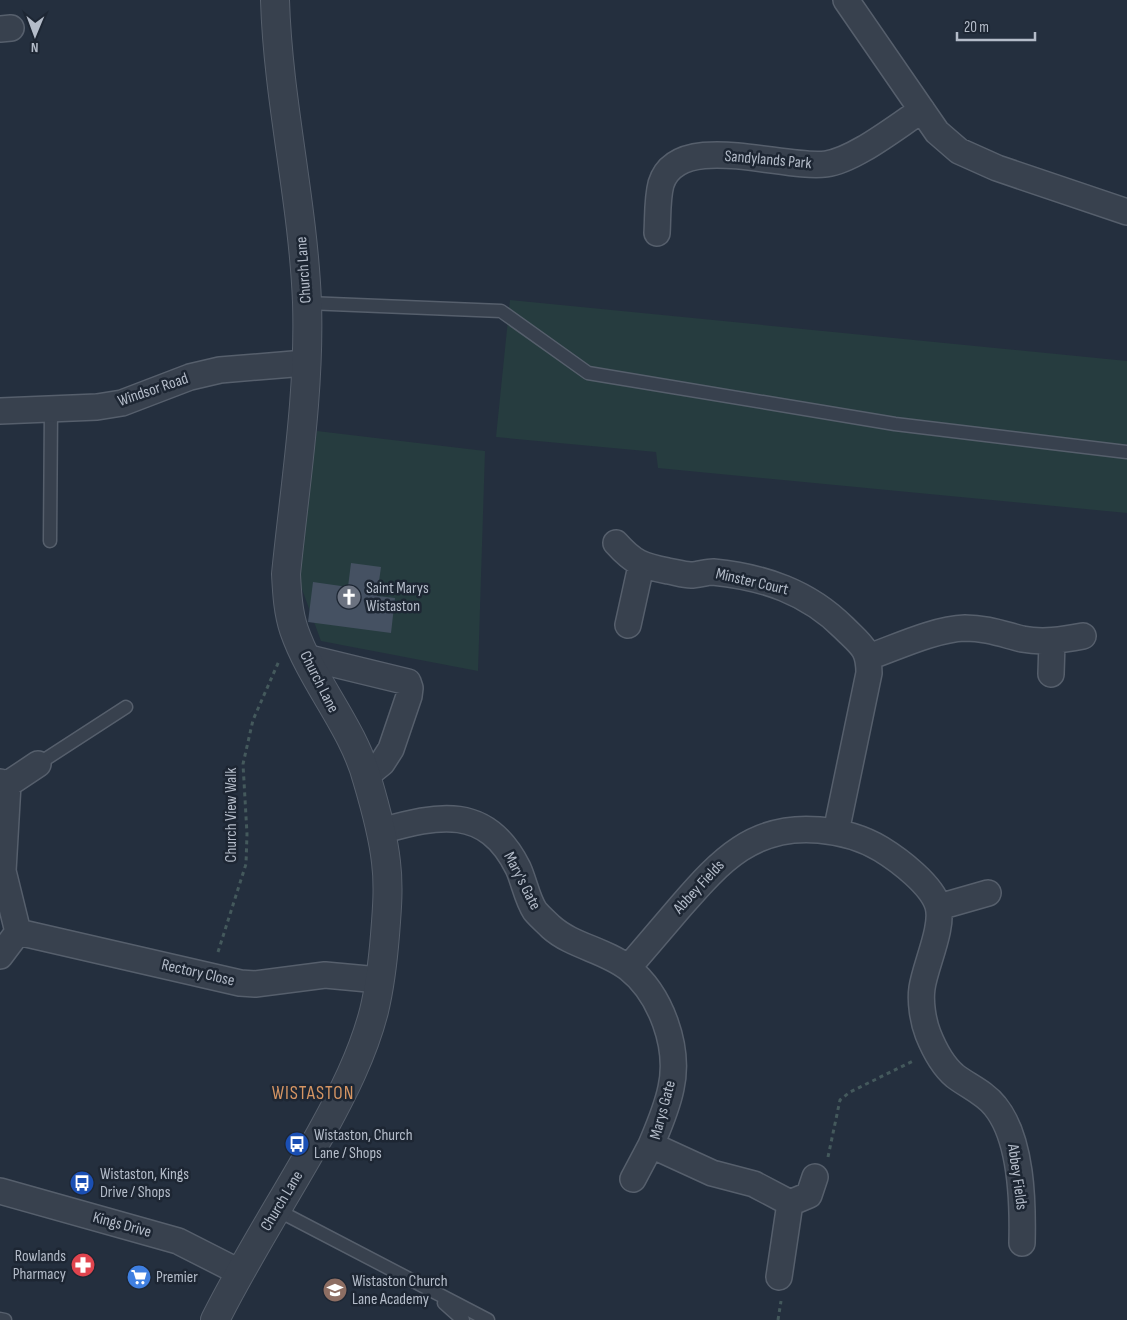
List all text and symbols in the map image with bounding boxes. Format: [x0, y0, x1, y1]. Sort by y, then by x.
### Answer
north arrow [10, 10, 60, 60]
scale bar [957, 10, 1034, 42]
text: 20 m [964, 18, 989, 37]
text: N [31, 39, 39, 56]
street label: Sandylands Park [724, 147, 812, 173]
street label: Church Lane [292, 236, 316, 304]
street label: Windsor Road [115, 369, 191, 411]
street label: Minster Court [714, 564, 790, 600]
place label: Saint Marys Wistaston [366, 579, 429, 616]
church icon: Saint Marys Wistaston [336, 584, 362, 610]
street label: Church Lane [295, 648, 343, 716]
street label: Church View Walk [222, 768, 241, 862]
street label: Mary's Gate [499, 849, 545, 913]
street label: Abbey Fields [669, 856, 729, 919]
street label: Rectory Close [160, 955, 236, 991]
street label: Marys Gate [646, 1079, 680, 1141]
district label: WISTASTON [272, 1082, 354, 1105]
place label: Wistaston, Church Lane / Shops [314, 1126, 413, 1163]
bus stop icon: Wistaston, Church Lane / Shops [284, 1131, 310, 1157]
street label: Abbey Fields [1003, 1142, 1031, 1211]
place label: Wistaston, Kings Drive / Shops [100, 1165, 189, 1202]
street label: Church Lane [257, 1167, 307, 1235]
bus stop icon: Wistaston, Kings Drive / Shops [69, 1170, 95, 1196]
street label: Kings Drive [91, 1208, 153, 1242]
place label: Rowlands Pharmacy [13, 1247, 66, 1284]
pharmacy icon: Rowlands Pharmacy [70, 1252, 96, 1278]
supermarket icon: Premier [126, 1264, 152, 1290]
place label: Premier [156, 1268, 198, 1287]
place label: Wistaston Church Lane Academy [352, 1272, 448, 1309]
school or university icon: Wistaston Church Lane Academy [322, 1277, 348, 1303]

